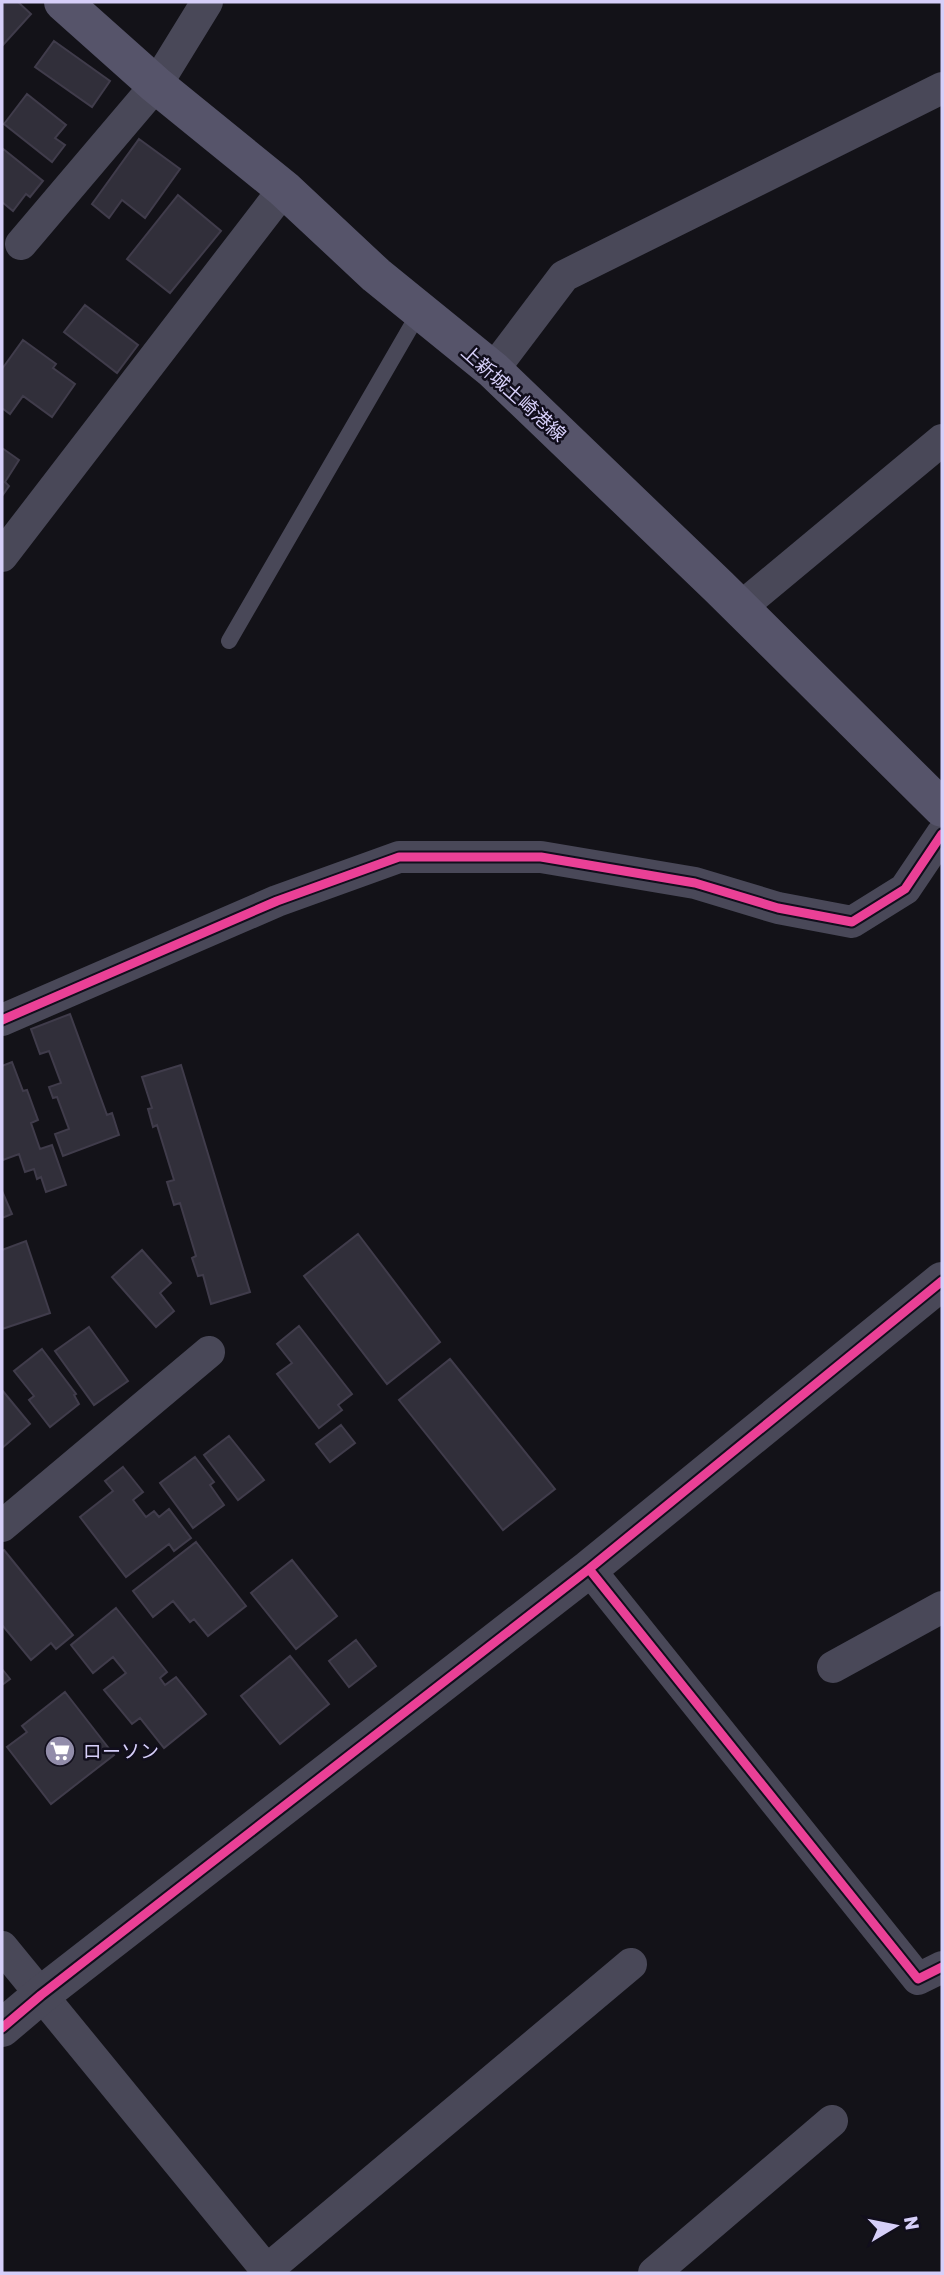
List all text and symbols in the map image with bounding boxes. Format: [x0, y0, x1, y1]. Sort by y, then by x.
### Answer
street label: 上新城土崎港線 [457, 340, 571, 446]
supermarket icon: ローソン [43, 1734, 77, 1768]
place label: ローソン [83, 1740, 159, 1763]
north arrow [860, 2191, 930, 2261]
text: N [899, 2214, 924, 2232]

